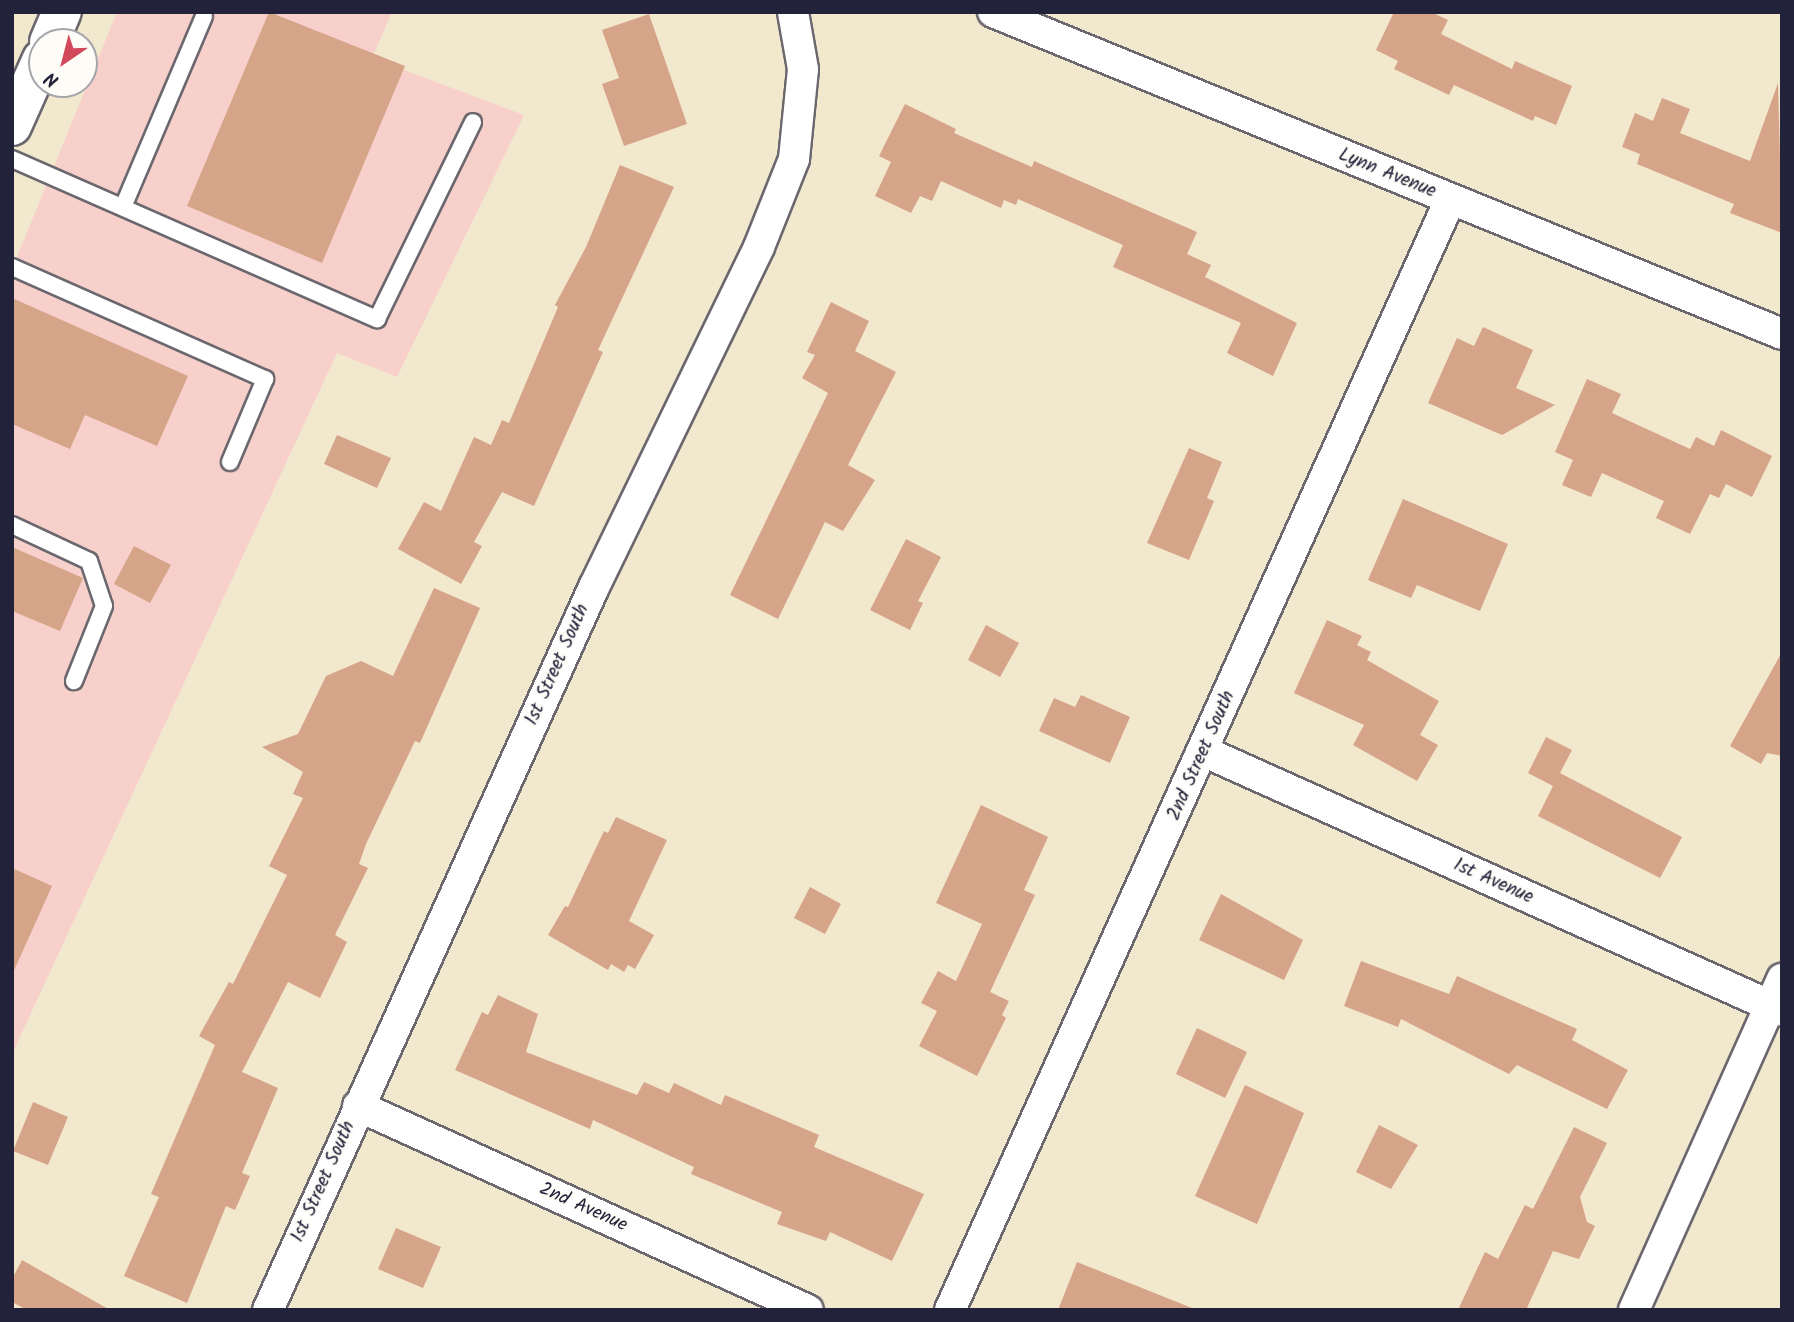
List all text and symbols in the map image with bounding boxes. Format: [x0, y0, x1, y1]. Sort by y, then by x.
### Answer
north arrow [28, 28, 98, 98]
text: N [39, 63, 66, 94]
street label: Lynn Avenue [1335, 144, 1439, 204]
street label: 1st Street South [521, 601, 595, 729]
street label: 2nd Street South [1163, 688, 1241, 824]
street label: 1st Avenue [1450, 854, 1536, 910]
street label: 1st Street South [287, 1118, 361, 1246]
street label: 2nd Avenue [535, 1178, 631, 1238]

